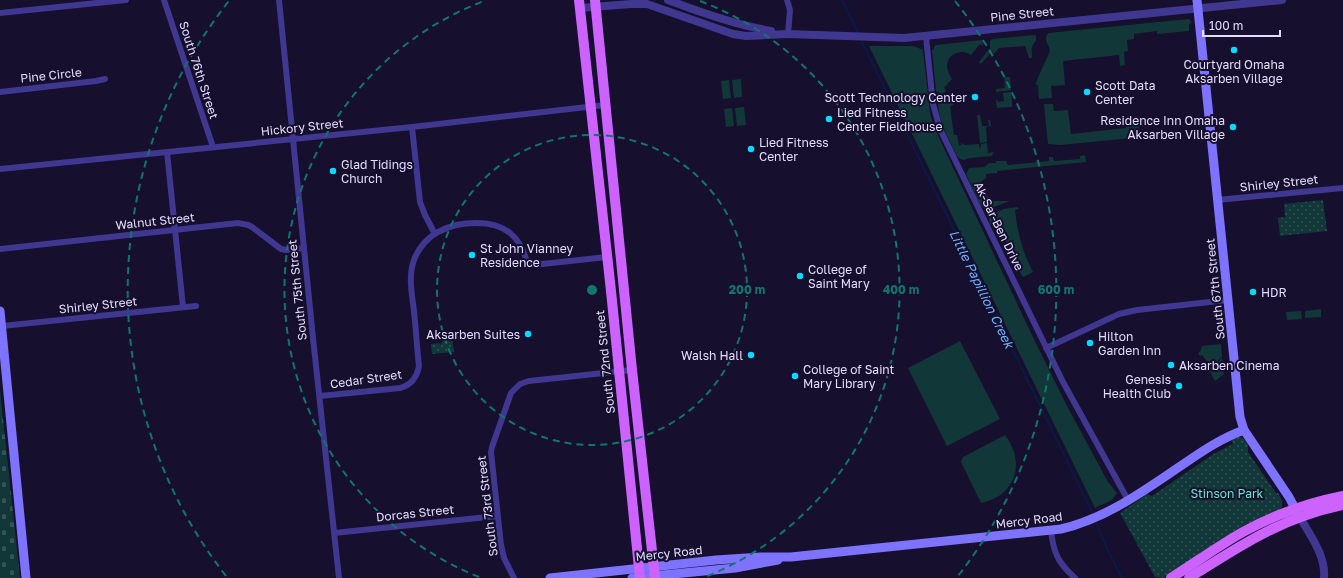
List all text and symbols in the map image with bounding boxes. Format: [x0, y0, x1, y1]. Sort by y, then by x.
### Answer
street label: Pine Street [989, 3, 1055, 25]
scale bar [1203, 12, 1280, 38]
text: 100 m [1209, 18, 1243, 33]
street label: South 76th Street [176, 19, 222, 121]
marker: Courtyard Omaha Aksarben Village [1229, 45, 1239, 55]
place label: Courtyard Omaha Aksarben Village [1183, 57, 1285, 86]
street label: Pine Circle [20, 64, 82, 86]
place label: Scott Data Center [1095, 78, 1156, 107]
marker: Scott Data Center [1082, 87, 1092, 97]
place label: Scott Technology Center [824, 90, 967, 105]
marker: Scott Technology Center [970, 92, 980, 102]
place label: Lied Fitness Center Fieldhouse [837, 105, 942, 134]
place label: Residence Inn Omaha Aksarben Village [1100, 113, 1225, 142]
marker: Lied Fitness Center Fieldhouse [824, 114, 834, 124]
street label: Hickory Street [260, 115, 344, 139]
marker: Residence Inn Omaha Aksarben Village [1228, 122, 1238, 132]
place label: Lied Fitness Center [759, 135, 829, 164]
marker: Lied Fitness Center [746, 144, 756, 154]
place label: Glad Tidings Church [341, 157, 413, 186]
marker: Glad Tidings Church [328, 166, 338, 176]
street label: Shirley Street [1239, 171, 1319, 195]
street label: Ak-Sar-Ben Drive [971, 179, 1027, 273]
street label: Walnut Street [115, 209, 196, 233]
water label: Little Papillion Creek [946, 227, 1018, 353]
street label: South 67th Street [1202, 237, 1228, 340]
street label: South 75th Street [284, 239, 310, 341]
place label: St John Vianney Residence [480, 241, 573, 270]
marker: St John Vianney Residence [467, 250, 477, 260]
place label: College of Saint Mary [808, 262, 870, 291]
marker: College of Saint Mary [795, 271, 805, 281]
text: 200 m [729, 282, 765, 297]
text: 400 m [883, 282, 919, 297]
text: 600 m [1038, 282, 1074, 297]
centre of rings [585, 283, 599, 297]
place label: HDR [1261, 285, 1287, 300]
marker: HDR [1248, 287, 1258, 297]
street label: Shirley Street [58, 293, 138, 317]
street label: South 72nd Street [592, 309, 618, 414]
place label: Aksarben Suites [426, 327, 520, 342]
marker: Aksarben Suites [523, 329, 533, 339]
place label: Hilton Garden Inn [1098, 329, 1161, 358]
marker: Hilton Garden Inn [1085, 338, 1095, 348]
place label: Walsh Hall [681, 348, 743, 363]
marker: Walsh Hall [746, 350, 756, 360]
place label: Aksarben Cinema [1179, 358, 1279, 373]
marker: Aksarben Cinema [1166, 360, 1176, 370]
place label: College of Saint Mary Library [803, 362, 895, 391]
street label: Cedar Street [329, 367, 403, 391]
marker: College of Saint Mary Library [790, 371, 800, 381]
place label: Genesis Health Club [1103, 372, 1171, 401]
marker: Genesis Health Club [1174, 381, 1184, 391]
street label: South 73rd Street [473, 455, 501, 557]
park label: Stinson Park [1191, 486, 1264, 501]
street label: Dorcas Street [375, 501, 455, 525]
street label: Mercy Road [995, 508, 1063, 532]
street label: Mercy Road [635, 542, 703, 564]

